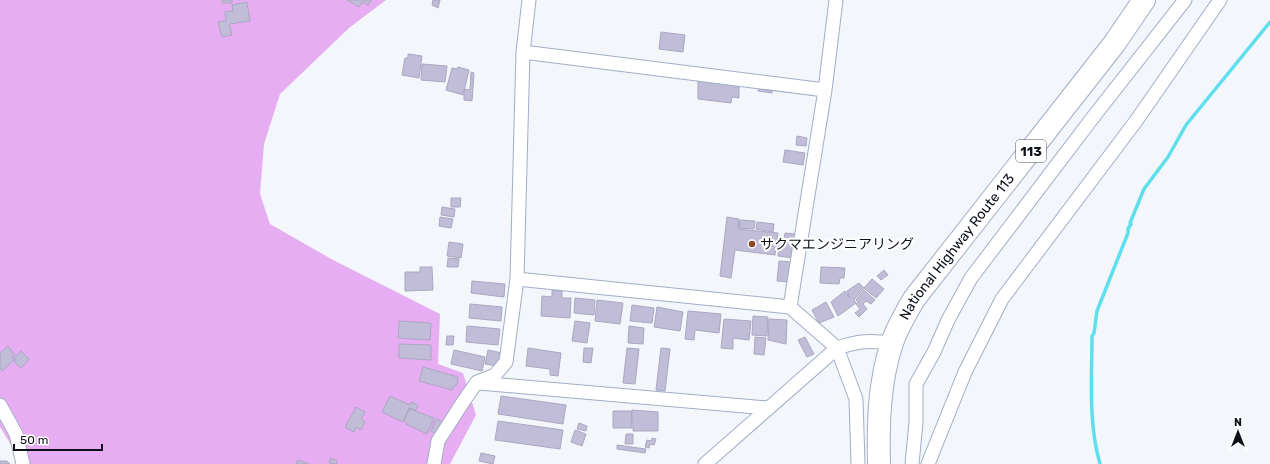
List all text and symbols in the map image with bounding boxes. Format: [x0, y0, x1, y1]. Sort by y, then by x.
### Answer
road number: 113 [1016, 140, 1046, 162]
street label: National Highway Route 113 [896, 170, 1018, 323]
place label: サクマエンジニアリング [760, 236, 914, 253]
marker: サクマエンジニアリング [747, 239, 757, 249]
north arrow [1218, 412, 1258, 452]
text: N [1234, 416, 1242, 429]
scale bar [14, 426, 102, 452]
text: 50 m [20, 433, 48, 447]

